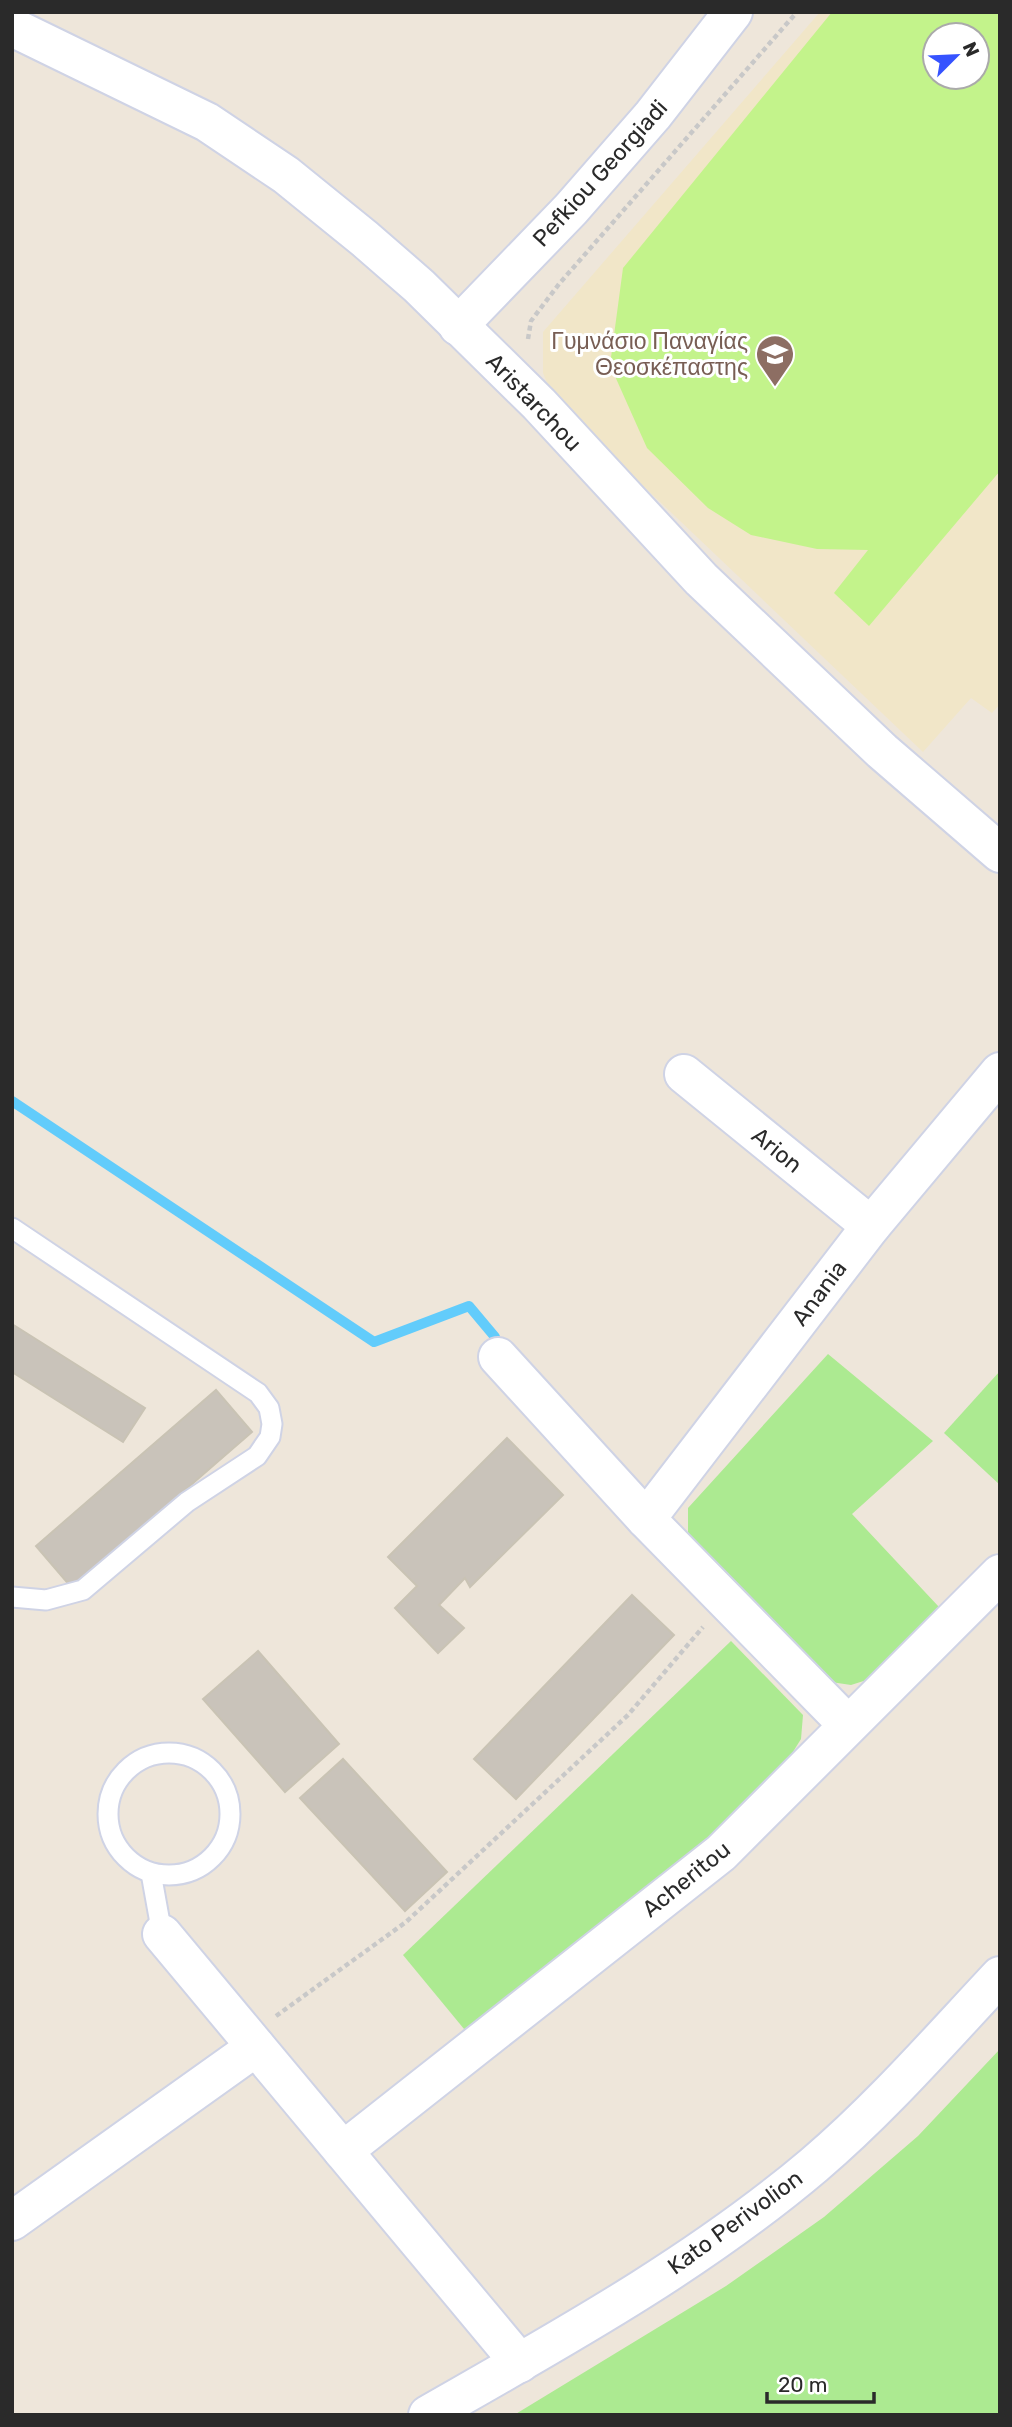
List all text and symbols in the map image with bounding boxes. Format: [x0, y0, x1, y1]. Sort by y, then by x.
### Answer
north arrow [921, 21, 991, 91]
text: N [958, 38, 984, 60]
street label: Pefkiou Georgiadi [527, 94, 673, 252]
place label: Γυμνάσιο Παναγίας Θεοσκέπαστης [551, 327, 748, 381]
school or university icon: Γυμνάσιο Παναγίας Θεοσκέπαστης [754, 333, 796, 388]
street label: Aristarchou [480, 347, 588, 457]
street label: Arion [746, 1121, 808, 1179]
street label: Anania [785, 1255, 853, 1331]
street label: Acheritou [636, 1835, 736, 1923]
street label: Kato Perivolion [662, 2164, 808, 2280]
scale bar [767, 2360, 874, 2404]
text: 20 m [778, 2372, 827, 2397]

